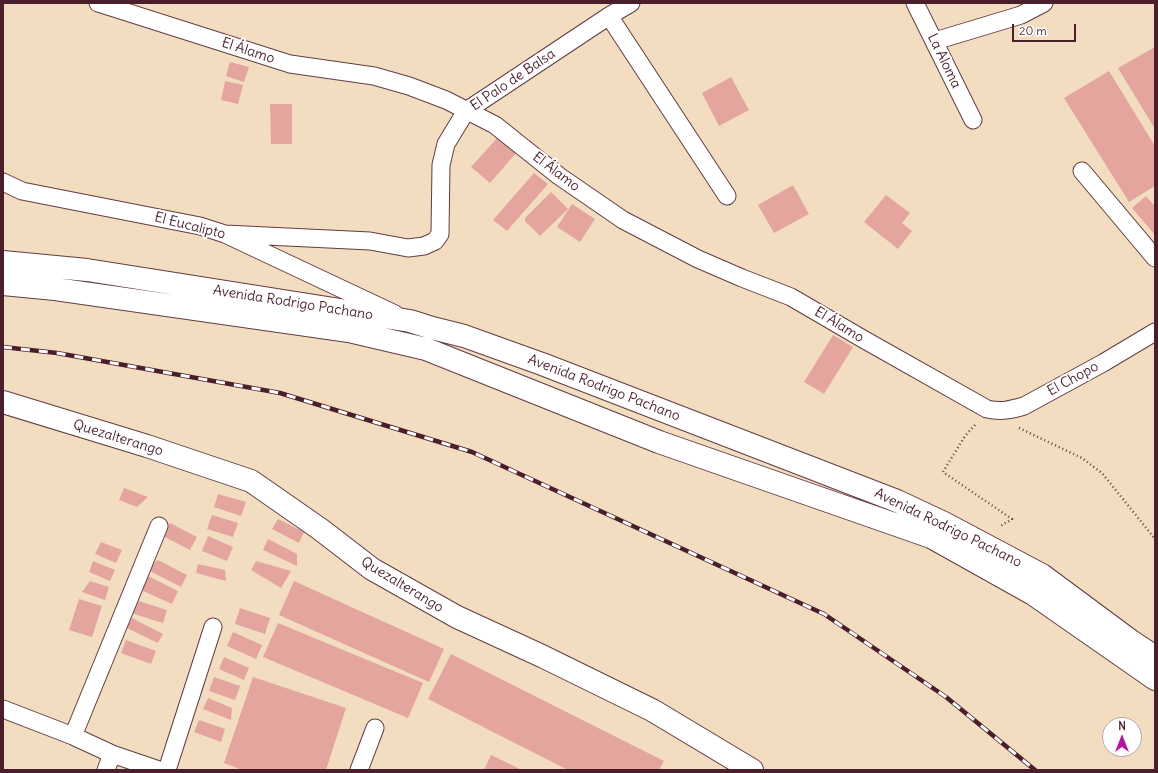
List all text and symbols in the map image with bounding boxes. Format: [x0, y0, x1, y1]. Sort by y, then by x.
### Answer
scale bar [1014, 16, 1078, 42]
text: 20 m [1019, 23, 1047, 38]
street label: La Aloma [923, 31, 965, 91]
street label: El Álamo [219, 35, 277, 67]
street label: El Palo de Balsa [467, 45, 559, 115]
street label: El Álamo [529, 149, 583, 195]
street label: El Eucalipto [153, 209, 227, 243]
street label: Avenida Rodrigo Pachano [212, 282, 374, 324]
street label: El Álamo [811, 304, 867, 346]
street label: Avenida Rodrigo Pachano [525, 351, 683, 425]
street label: El Chopo [1045, 358, 1101, 400]
street label: Quezalterango [71, 416, 165, 460]
street label: Avenida Rodrigo Pachano [872, 485, 1024, 571]
street label: Quezalterango [358, 554, 446, 616]
north arrow [1102, 717, 1142, 757]
text: N [1118, 719, 1126, 733]

